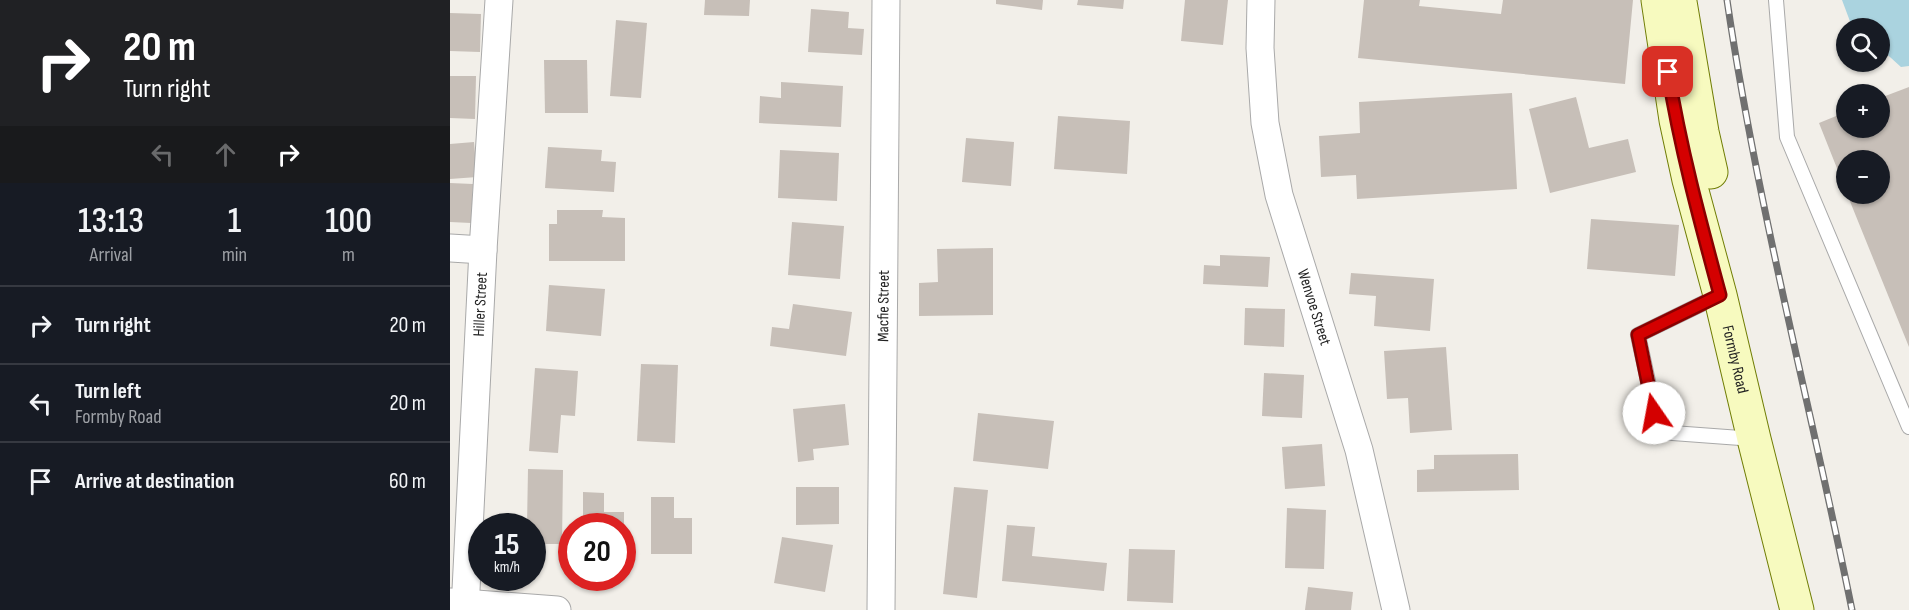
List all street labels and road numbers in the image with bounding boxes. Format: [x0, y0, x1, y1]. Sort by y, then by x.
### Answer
street label: Wenvoe Street [1293, 267, 1335, 348]
street label: Macfie Street [874, 270, 893, 342]
street label: Hiller Street [469, 272, 491, 337]
street label: Formby Road [1718, 323, 1752, 395]

